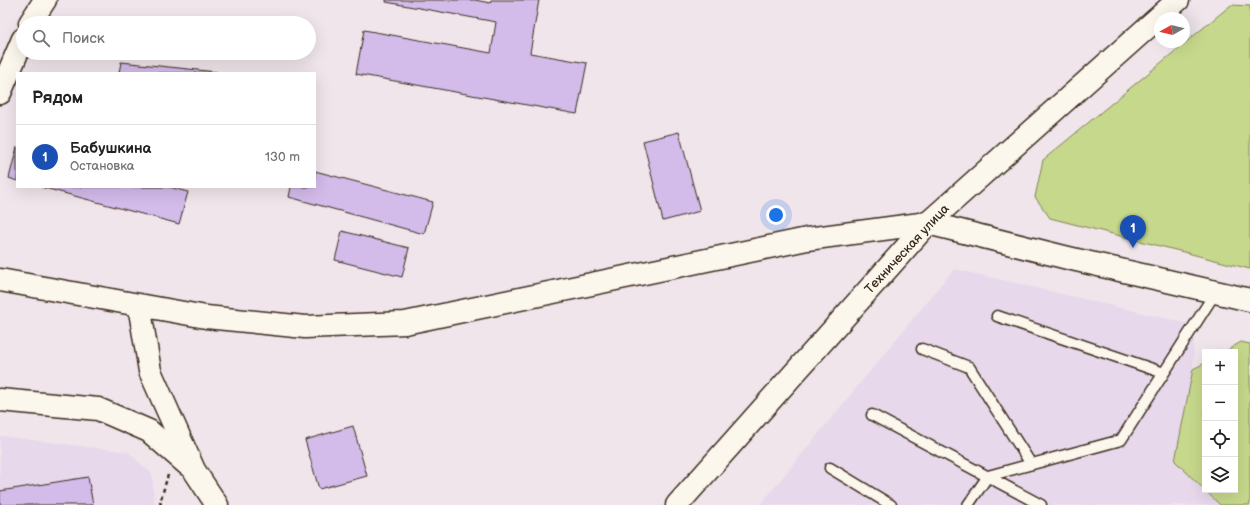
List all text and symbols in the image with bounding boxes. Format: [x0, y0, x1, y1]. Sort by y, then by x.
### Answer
north arrow [1154, 12, 1190, 48]
search box [16, 16, 316, 60]
icon: search [30, 27, 52, 49]
text: Поиск [62, 29, 105, 48]
text: Рядом [32, 88, 83, 108]
text: Бабушкина [70, 139, 151, 158]
text: 1 [42, 149, 48, 165]
text: 130 m [265, 149, 300, 165]
text: Остановка [70, 158, 135, 174]
street label: Техническая улица [861, 201, 953, 297]
your location [766, 205, 786, 225]
pin: 1 [1120, 215, 1146, 248]
map controls [1202, 349, 1238, 493]
button: + [1202, 349, 1238, 385]
button: − [1202, 385, 1238, 421]
button: locate [1202, 421, 1238, 457]
button: layers [1202, 457, 1238, 493]

